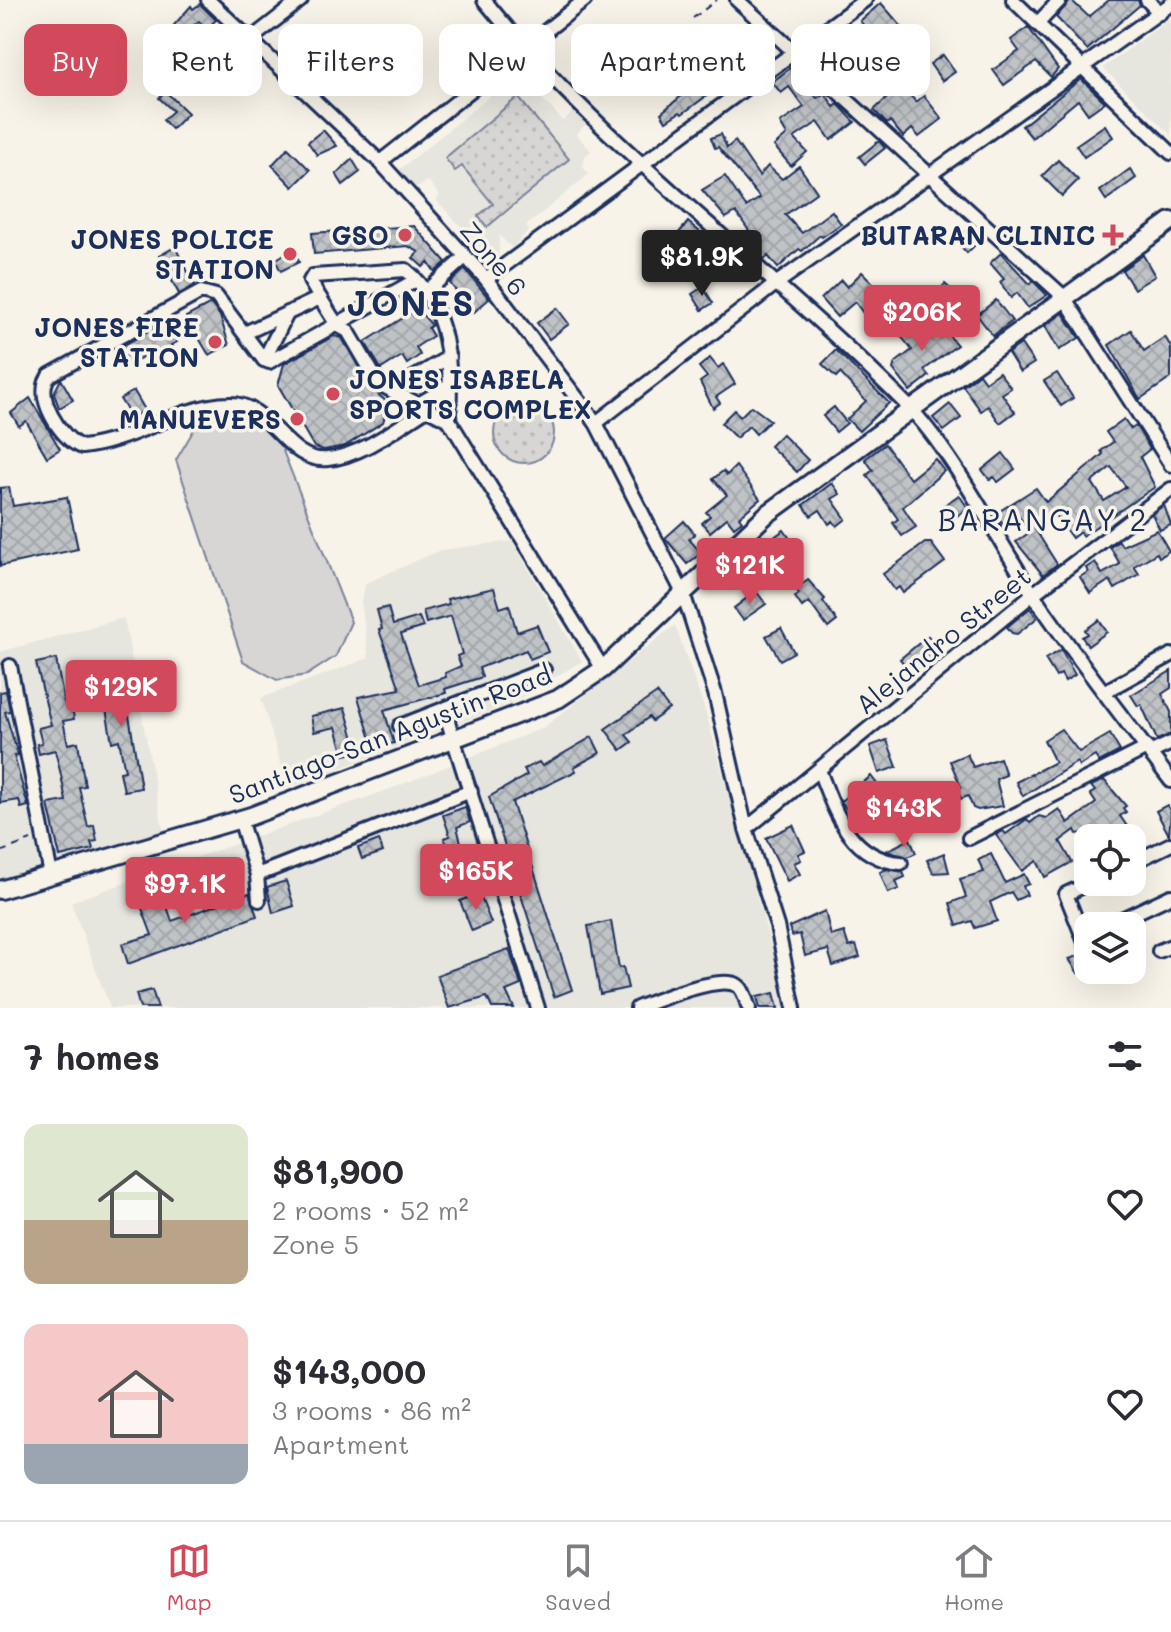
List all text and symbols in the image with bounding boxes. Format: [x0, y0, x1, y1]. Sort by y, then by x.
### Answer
chip: Buy [24, 24, 127, 96]
chip: Rent [143, 24, 262, 96]
chip: Filters [278, 24, 423, 96]
chip: New [439, 24, 555, 96]
chip: Apartment [571, 24, 775, 96]
chip: House [791, 24, 930, 96]
street label: Zone 6 [453, 214, 535, 302]
place label: GSO [332, 218, 389, 252]
place label: BUTARAN CLINIC [861, 218, 1095, 252]
place label: JONES POLICE STATION [71, 222, 274, 286]
marker: BUTARAN CLINIC [1102, 224, 1124, 246]
marker: GSO [396, 226, 414, 244]
pin: $81.9K [637, 230, 767, 298]
text: $81.9K [660, 239, 744, 273]
marker: JONES POLICE STATION [281, 245, 299, 263]
district label: JONES [347, 280, 475, 325]
pin: $206K [866, 285, 978, 353]
text: $206K [882, 294, 962, 328]
place label: JONES FIRE STATION [34, 310, 199, 374]
marker: JONES FIRE STATION [206, 333, 224, 351]
place label: JONES ISABELA SPORTS COMPLEX [349, 362, 592, 426]
marker: JONES ISABELA SPORTS COMPLEX [324, 385, 342, 403]
place label: MANUEVERS [119, 402, 281, 436]
marker: MANUEVERS [288, 410, 306, 428]
district label: BARANGAY 2 [938, 499, 1148, 539]
pin: $121K [694, 538, 806, 606]
text: $121K [715, 547, 785, 581]
street label: Alejandro Street [848, 559, 1038, 721]
street label: Santiago-San Agustin Road [224, 657, 556, 811]
pin: $129K [65, 660, 177, 728]
text: $129K [84, 669, 158, 703]
pin: $143K [848, 781, 960, 849]
text: $143K [866, 790, 942, 824]
map controls [1074, 824, 1146, 984]
button: locate [1074, 824, 1146, 896]
pin: $165K [420, 844, 532, 912]
text: $165K [438, 853, 514, 887]
pin: $97.1K [120, 857, 250, 925]
text: $97.1K [144, 866, 226, 900]
button: layers [1074, 912, 1146, 984]
text: 7 homes [24, 1034, 160, 1079]
icon: filters [1103, 1034, 1147, 1078]
text: $81,900 [272, 1148, 404, 1193]
icon: home [88, 1156, 184, 1252]
icon: heart [1103, 1182, 1147, 1226]
text: 2 rooms · 52 m² [272, 1193, 469, 1227]
text: Zone 5 [272, 1227, 359, 1261]
text: $143,000 [272, 1348, 426, 1393]
icon: home [88, 1356, 184, 1452]
icon: heart [1103, 1382, 1147, 1426]
text: 3 rooms · 86 m² [272, 1393, 471, 1427]
text: Apartment [272, 1427, 409, 1461]
tab: Map [167, 1539, 212, 1616]
tab: Saved [545, 1539, 611, 1616]
tab: Home [944, 1539, 1004, 1616]

